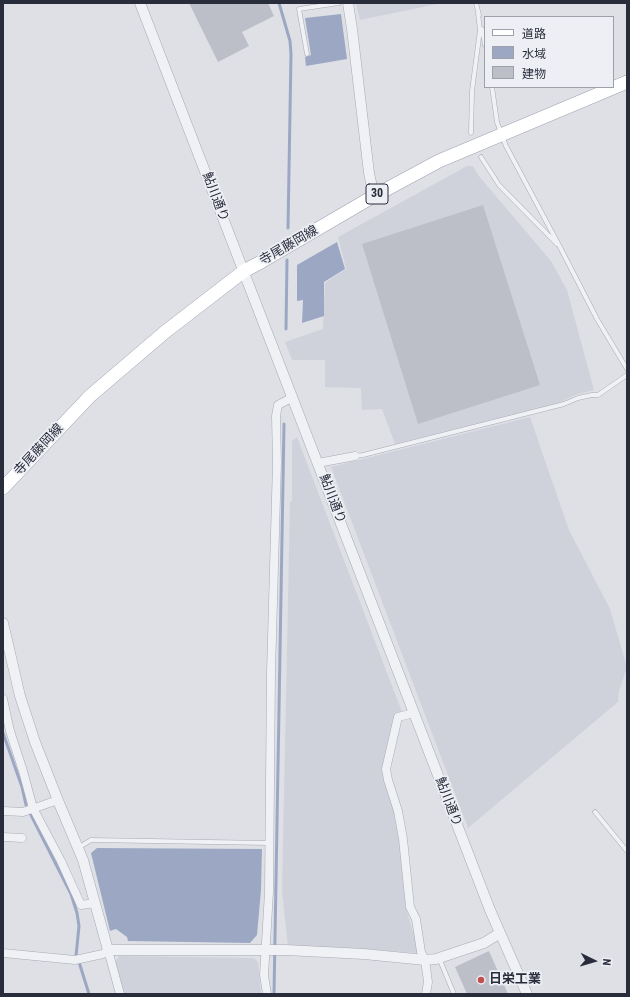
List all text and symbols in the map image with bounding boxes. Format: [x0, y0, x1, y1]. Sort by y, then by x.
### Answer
legend [484, 16, 614, 88]
text: 道路 [522, 27, 546, 41]
text: 水域 [522, 47, 546, 61]
text: 建物 [522, 67, 546, 81]
street label: 鮎川通り [198, 170, 232, 224]
road number: 30 [366, 184, 388, 204]
street label: 寺尾藤岡線 [257, 223, 321, 269]
street label: 寺尾藤岡線 [11, 421, 67, 479]
street label: 鮎川通り [315, 472, 349, 526]
street label: 鮎川通り [431, 775, 465, 829]
north arrow [574, 941, 614, 981]
text: N [600, 958, 613, 966]
place label: 日栄工業 [489, 972, 541, 988]
marker: 日栄工業 [476, 975, 486, 985]

